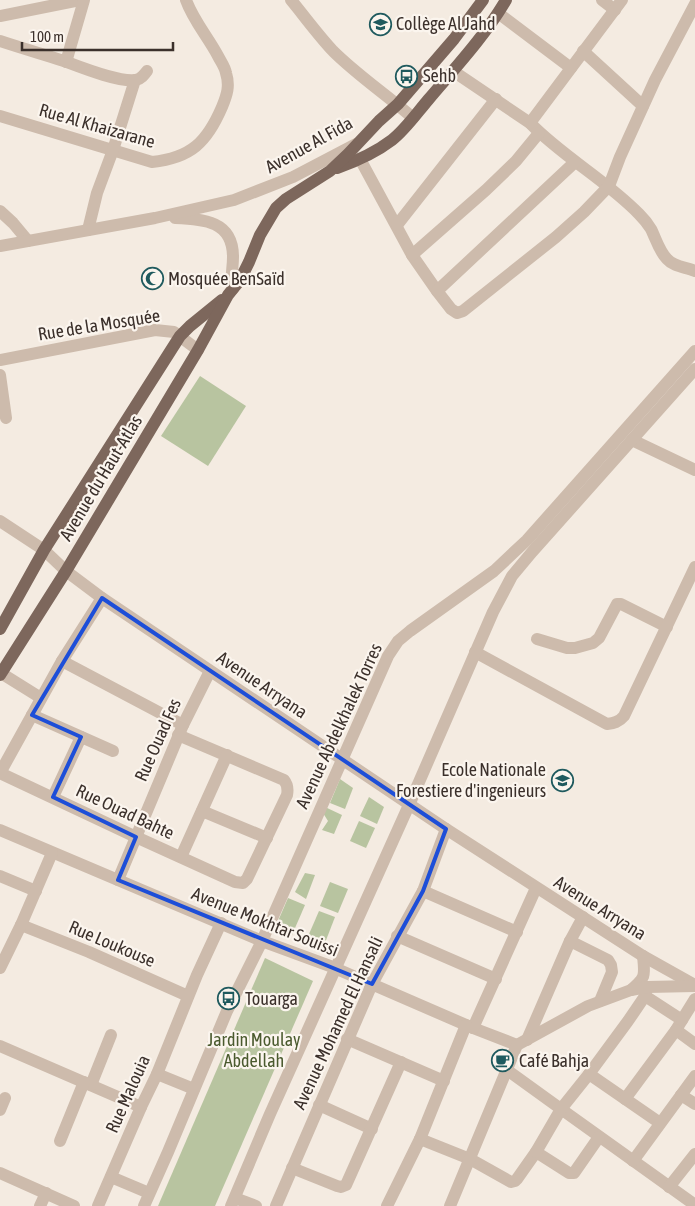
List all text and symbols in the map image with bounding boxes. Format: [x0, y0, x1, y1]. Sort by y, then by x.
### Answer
school or university icon: Collège Al Jahd [368, 12, 392, 36]
place label: Collège Al Jahd [396, 13, 496, 34]
scale bar [22, 20, 174, 52]
text: 100 m [30, 28, 64, 45]
bus stop icon: Sehb [395, 64, 419, 88]
place label: Sehb [423, 65, 456, 86]
street label: Rue Al Khaizarane [37, 99, 157, 152]
street label: Avenue Al Fida [261, 112, 356, 177]
mosque icon: Mosquée BenSaïd [140, 267, 164, 291]
place label: Mosquée BenSaïd [168, 268, 285, 289]
street label: Rue de la Mosquée [36, 304, 162, 345]
street label: Avenue du Haut-Atlas [55, 411, 146, 544]
street label: Avenue Abdelkhalek Torres [291, 640, 386, 812]
street label: Avenue Arryana [213, 647, 311, 722]
street label: Rue Ouad Fes [130, 695, 185, 784]
place label: Ecole Nationale Forestiere d'ingenieurs [396, 759, 546, 801]
school or university icon: Ecole Nationale Forestiere d'ingenieurs [550, 768, 574, 792]
street label: Rue Ouad Bahte [73, 780, 178, 843]
street label: Avenue Arryana [550, 871, 650, 944]
street label: Avenue Mokhtar Souissi [189, 882, 342, 961]
street label: Rue Loukouse [66, 916, 159, 971]
street label: Avenue Mohamed El Hansali [288, 933, 387, 1112]
bus stop icon: Touarga [217, 987, 241, 1011]
place label: Touarga [245, 988, 298, 1009]
park label: Jardin Moulay Abdellah [207, 1029, 301, 1071]
cafe icon: Café Bahja [491, 1049, 515, 1073]
place label: Café Bahja [519, 1050, 589, 1071]
street label: Rue Malouia [101, 1052, 154, 1136]

